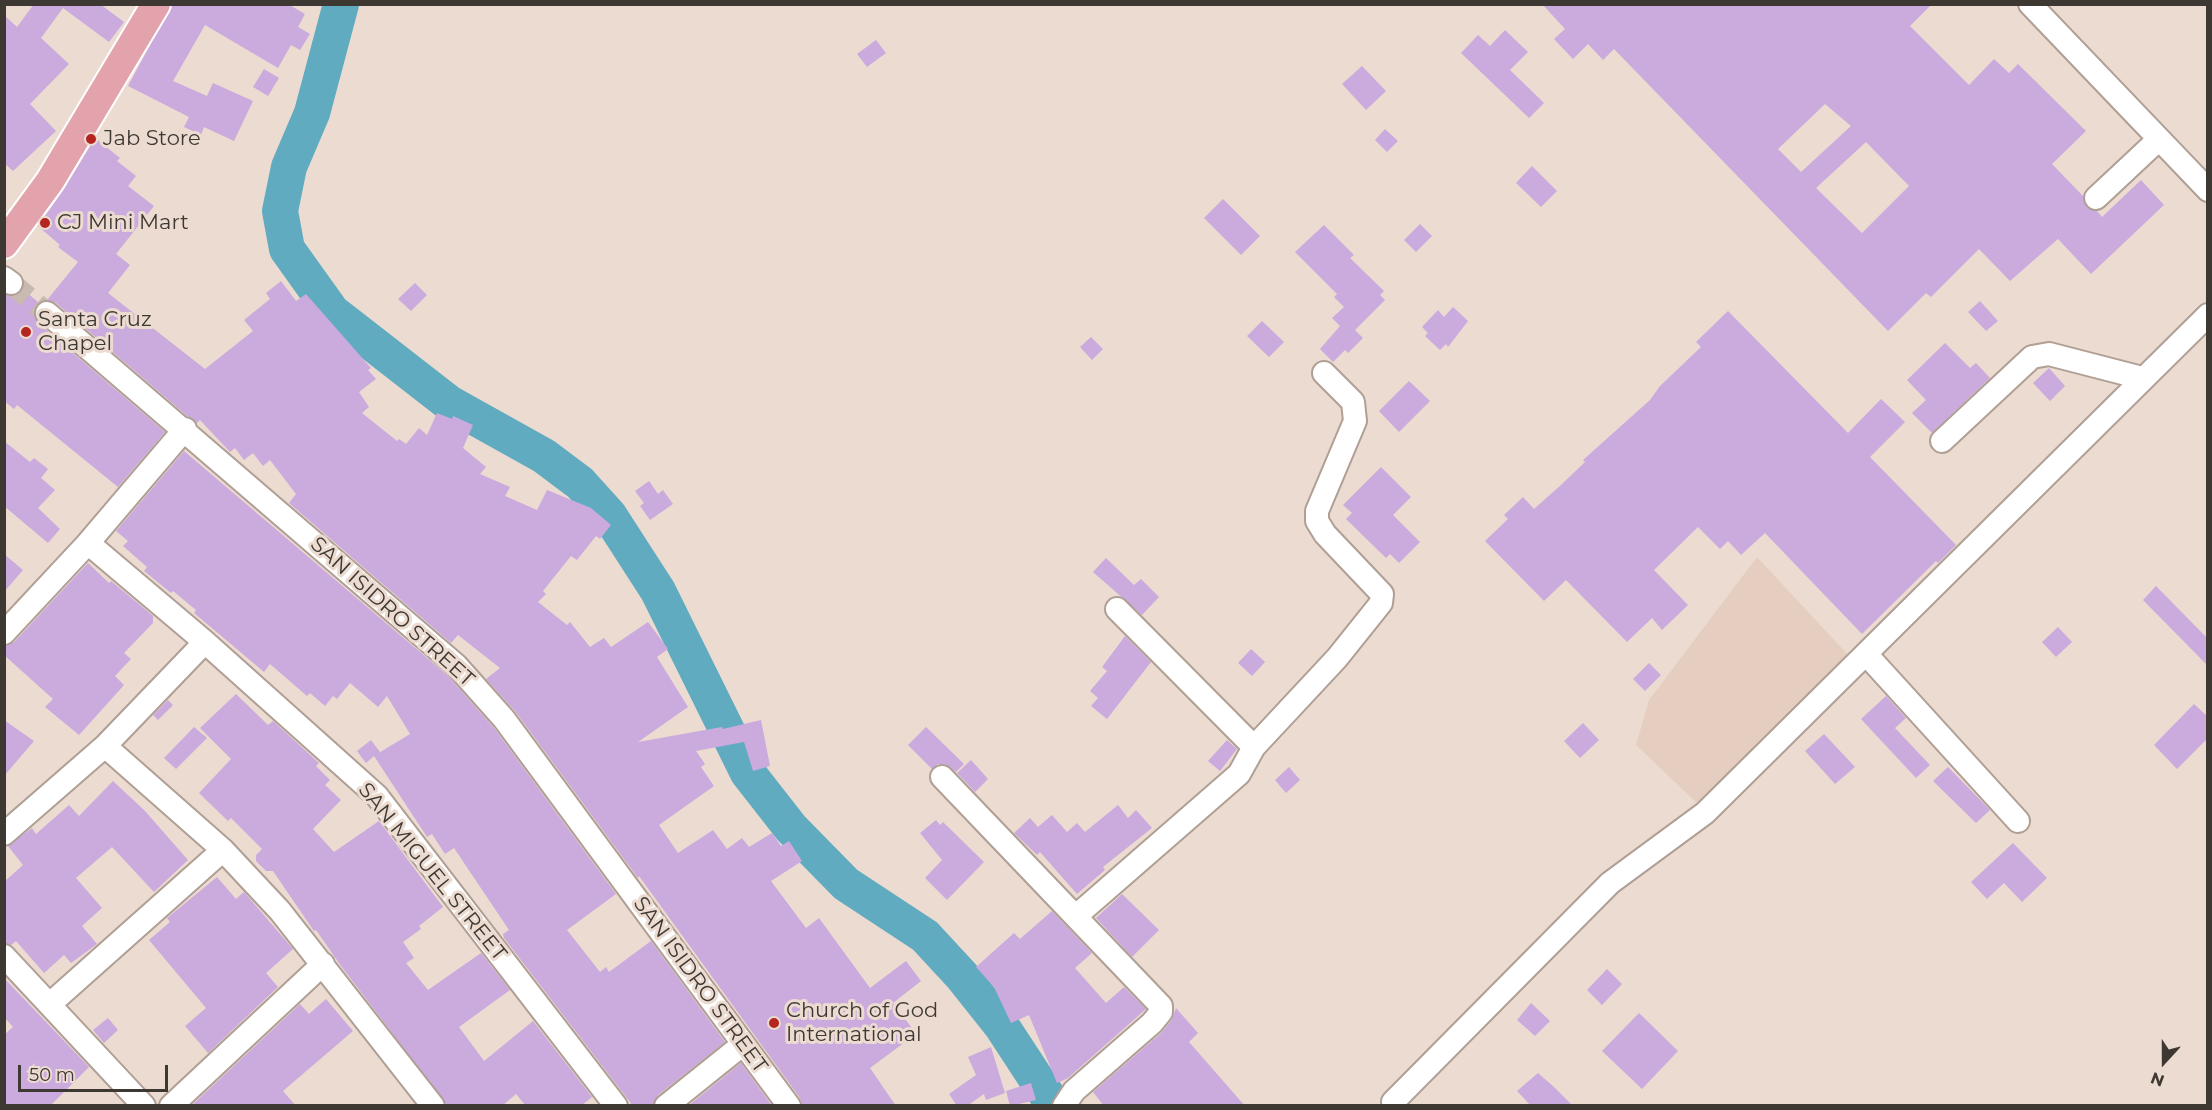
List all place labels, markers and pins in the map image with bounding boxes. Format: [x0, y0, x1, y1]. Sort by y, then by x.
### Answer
place label: Jab Store [103, 126, 201, 152]
marker: Jab Store [84, 132, 98, 146]
place label: CJ Mini Mart [57, 210, 189, 236]
marker: CJ Mini Mart [38, 216, 52, 230]
place label: Santa Cruz Chapel [38, 307, 152, 357]
marker: Santa Cruz Chapel [19, 325, 33, 339]
place label: Church of God International [786, 998, 938, 1048]
marker: Church of God International [767, 1016, 781, 1030]

